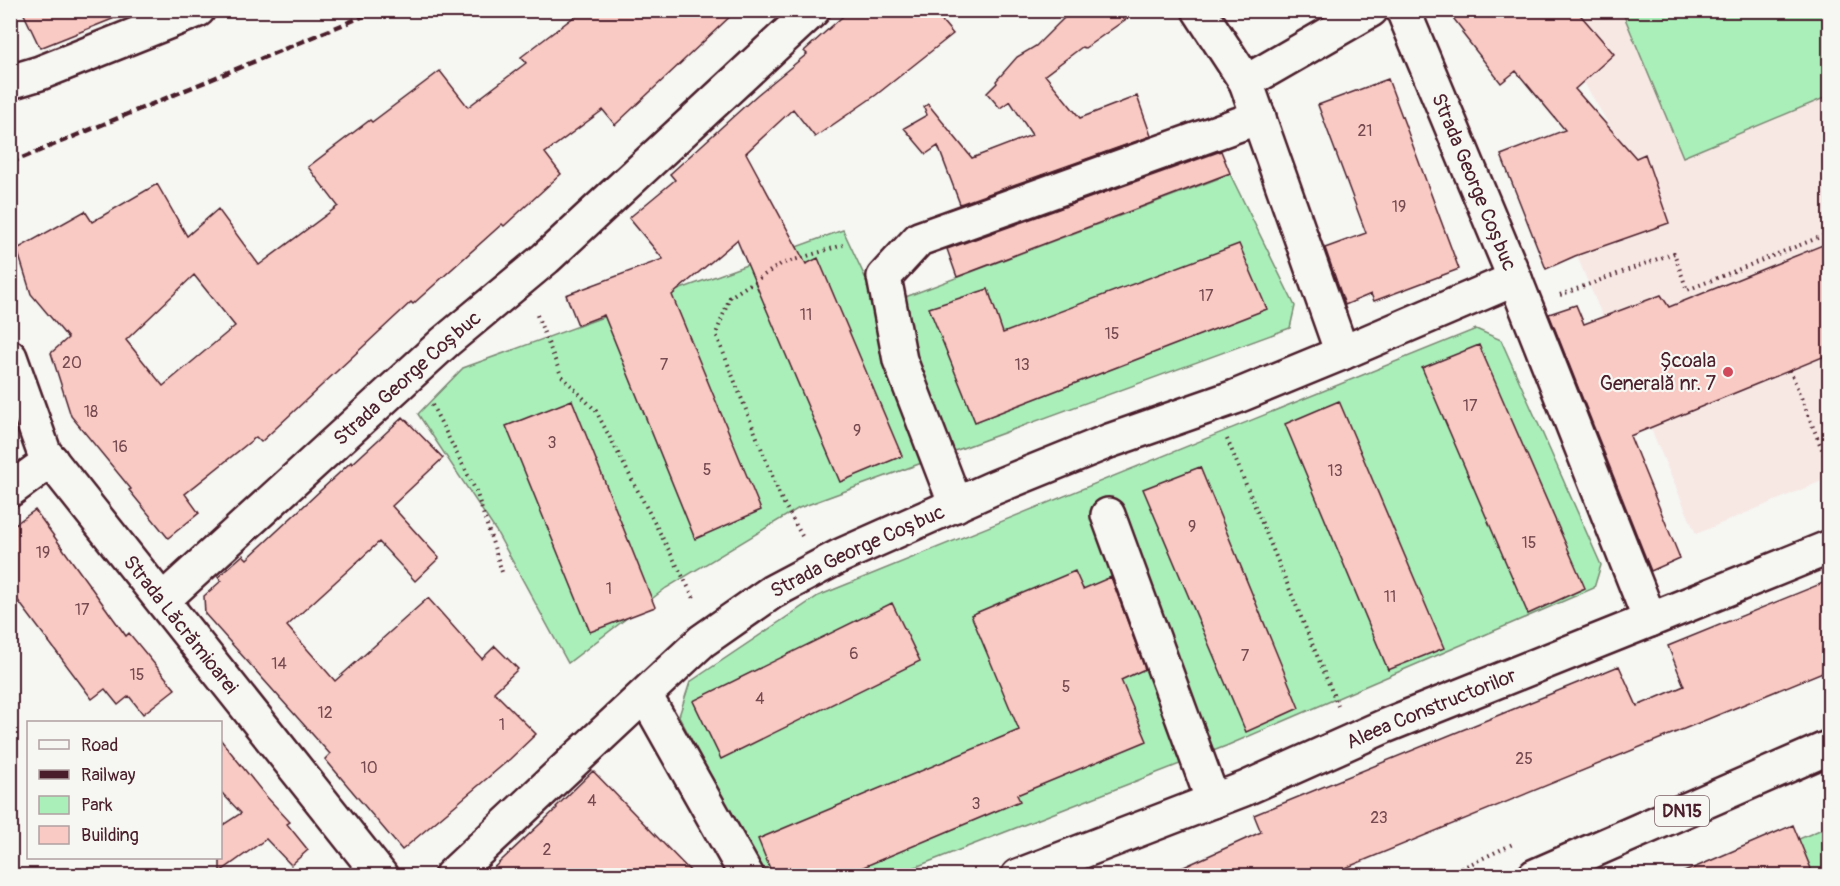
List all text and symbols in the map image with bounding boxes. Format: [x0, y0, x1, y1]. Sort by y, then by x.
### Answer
street label: Strada George Coșbuc [1426, 89, 1523, 274]
house number: 21 [1357, 121, 1373, 141]
house number: 19 [1392, 197, 1406, 217]
house number: 17 [1199, 286, 1214, 306]
street label: Strada George Coșbuc [328, 305, 486, 451]
house number: 11 [800, 305, 812, 325]
house number: 15 [1105, 324, 1119, 344]
place label: Școala Generală nr. 7 [1600, 348, 1716, 396]
house number: 20 [62, 353, 82, 373]
house number: 7 [660, 355, 669, 375]
house number: 13 [1014, 355, 1030, 375]
marker: Școala Generală nr. 7 [1721, 365, 1735, 379]
house number: 17 [1463, 396, 1478, 416]
house number: 18 [84, 402, 98, 422]
house number: 9 [853, 421, 861, 441]
house number: 3 [548, 433, 557, 453]
house number: 16 [112, 437, 128, 457]
house number: 5 [703, 460, 711, 480]
house number: 13 [1327, 461, 1343, 481]
street label: Strada George Coșbuc [766, 499, 948, 603]
house number: 9 [1188, 517, 1196, 537]
house number: 15 [1522, 533, 1536, 553]
house number: 19 [36, 543, 50, 563]
street label: Strada Lăcrămioarei [118, 550, 244, 699]
house number: 1 [606, 579, 612, 599]
house number: 11 [1384, 587, 1396, 607]
house number: 17 [75, 600, 90, 620]
house number: 6 [849, 644, 859, 664]
house number: 7 [1241, 646, 1250, 666]
house number: 14 [271, 654, 287, 674]
street label: Aleea Constructorilor [1342, 662, 1520, 754]
house number: 15 [130, 665, 144, 685]
house number: 5 [1062, 677, 1070, 697]
house number: 4 [755, 689, 765, 709]
house number: 12 [317, 703, 333, 723]
house number: 1 [499, 715, 505, 735]
legend [27, 721, 222, 859]
text: Road [81, 734, 118, 757]
house number: 25 [1515, 749, 1533, 769]
house number: 10 [360, 758, 378, 778]
text: Railway [81, 764, 136, 787]
house number: 4 [587, 791, 597, 811]
text: Park [81, 794, 113, 817]
house number: 3 [972, 794, 981, 814]
road number: DN15 [1655, 796, 1709, 826]
house number: 23 [1370, 808, 1388, 828]
text: Building [81, 824, 139, 847]
house number: 2 [543, 840, 552, 860]

